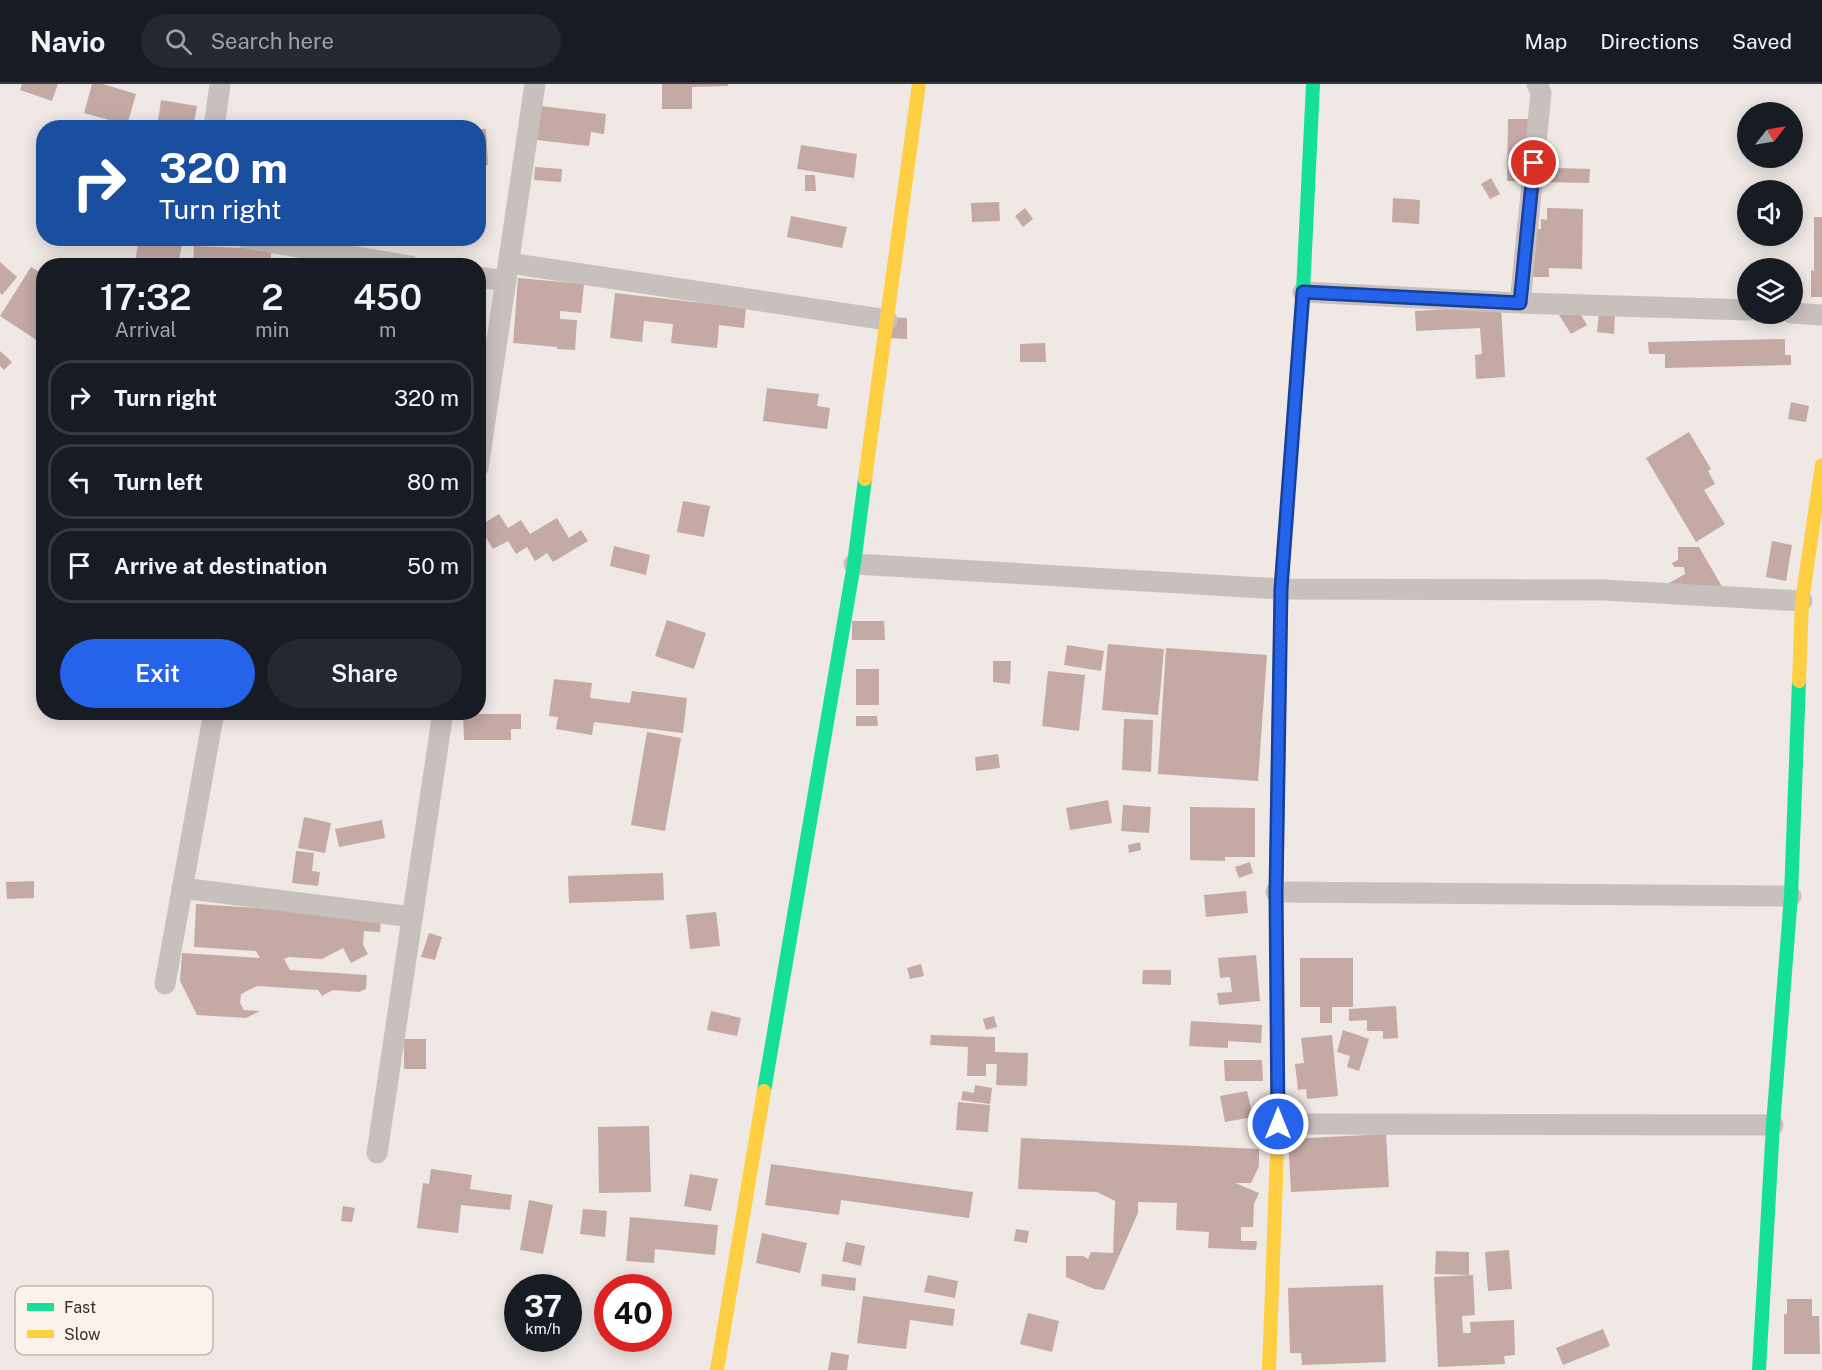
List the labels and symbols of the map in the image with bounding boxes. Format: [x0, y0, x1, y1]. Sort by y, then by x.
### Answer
north arrow [1737, 102, 1803, 168]
pin [1508, 137, 1559, 188]
position arrow [1246, 1092, 1310, 1156]
speed limit sign: 40 [594, 1274, 672, 1352]
legend [15, 1286, 213, 1355]
text: Fast [64, 1298, 96, 1317]
text: Slow [64, 1325, 101, 1344]

